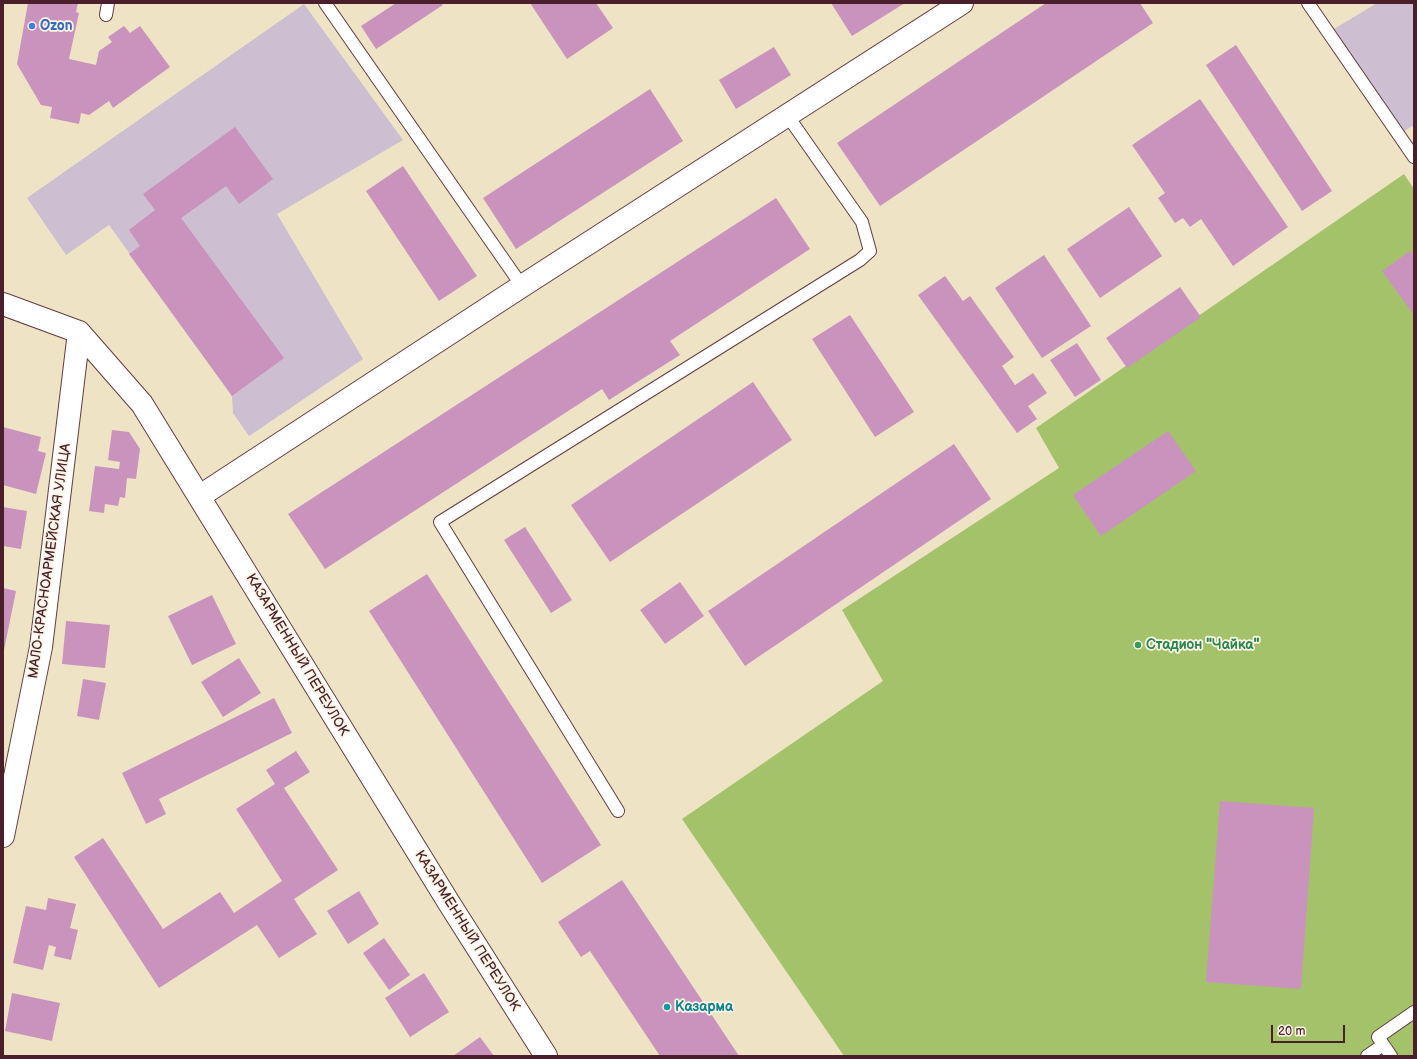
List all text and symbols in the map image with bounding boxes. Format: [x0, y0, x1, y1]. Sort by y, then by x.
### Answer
place label: Ozon [40, 18, 73, 34]
marker: Ozon [27, 21, 37, 31]
street label: МАЛО-КРАСНОАРМЕЙСКАЯ УЛИЦА [25, 442, 75, 680]
street label: КАЗАРМЕННЫЙ ПЕРЕУЛОК [242, 571, 352, 739]
place label: Стадион "Чайка" [1146, 637, 1260, 653]
marker: Стадион "Чайка" [1133, 640, 1143, 650]
street label: КАЗАРМЕННЫЙ ПЕРЕУЛОК [411, 848, 523, 1014]
place label: Казарма [675, 999, 733, 1015]
marker: Казарма [662, 1002, 672, 1012]
scale bar [1273, 1017, 1347, 1043]
text: 20 m [1278, 1024, 1305, 1039]

